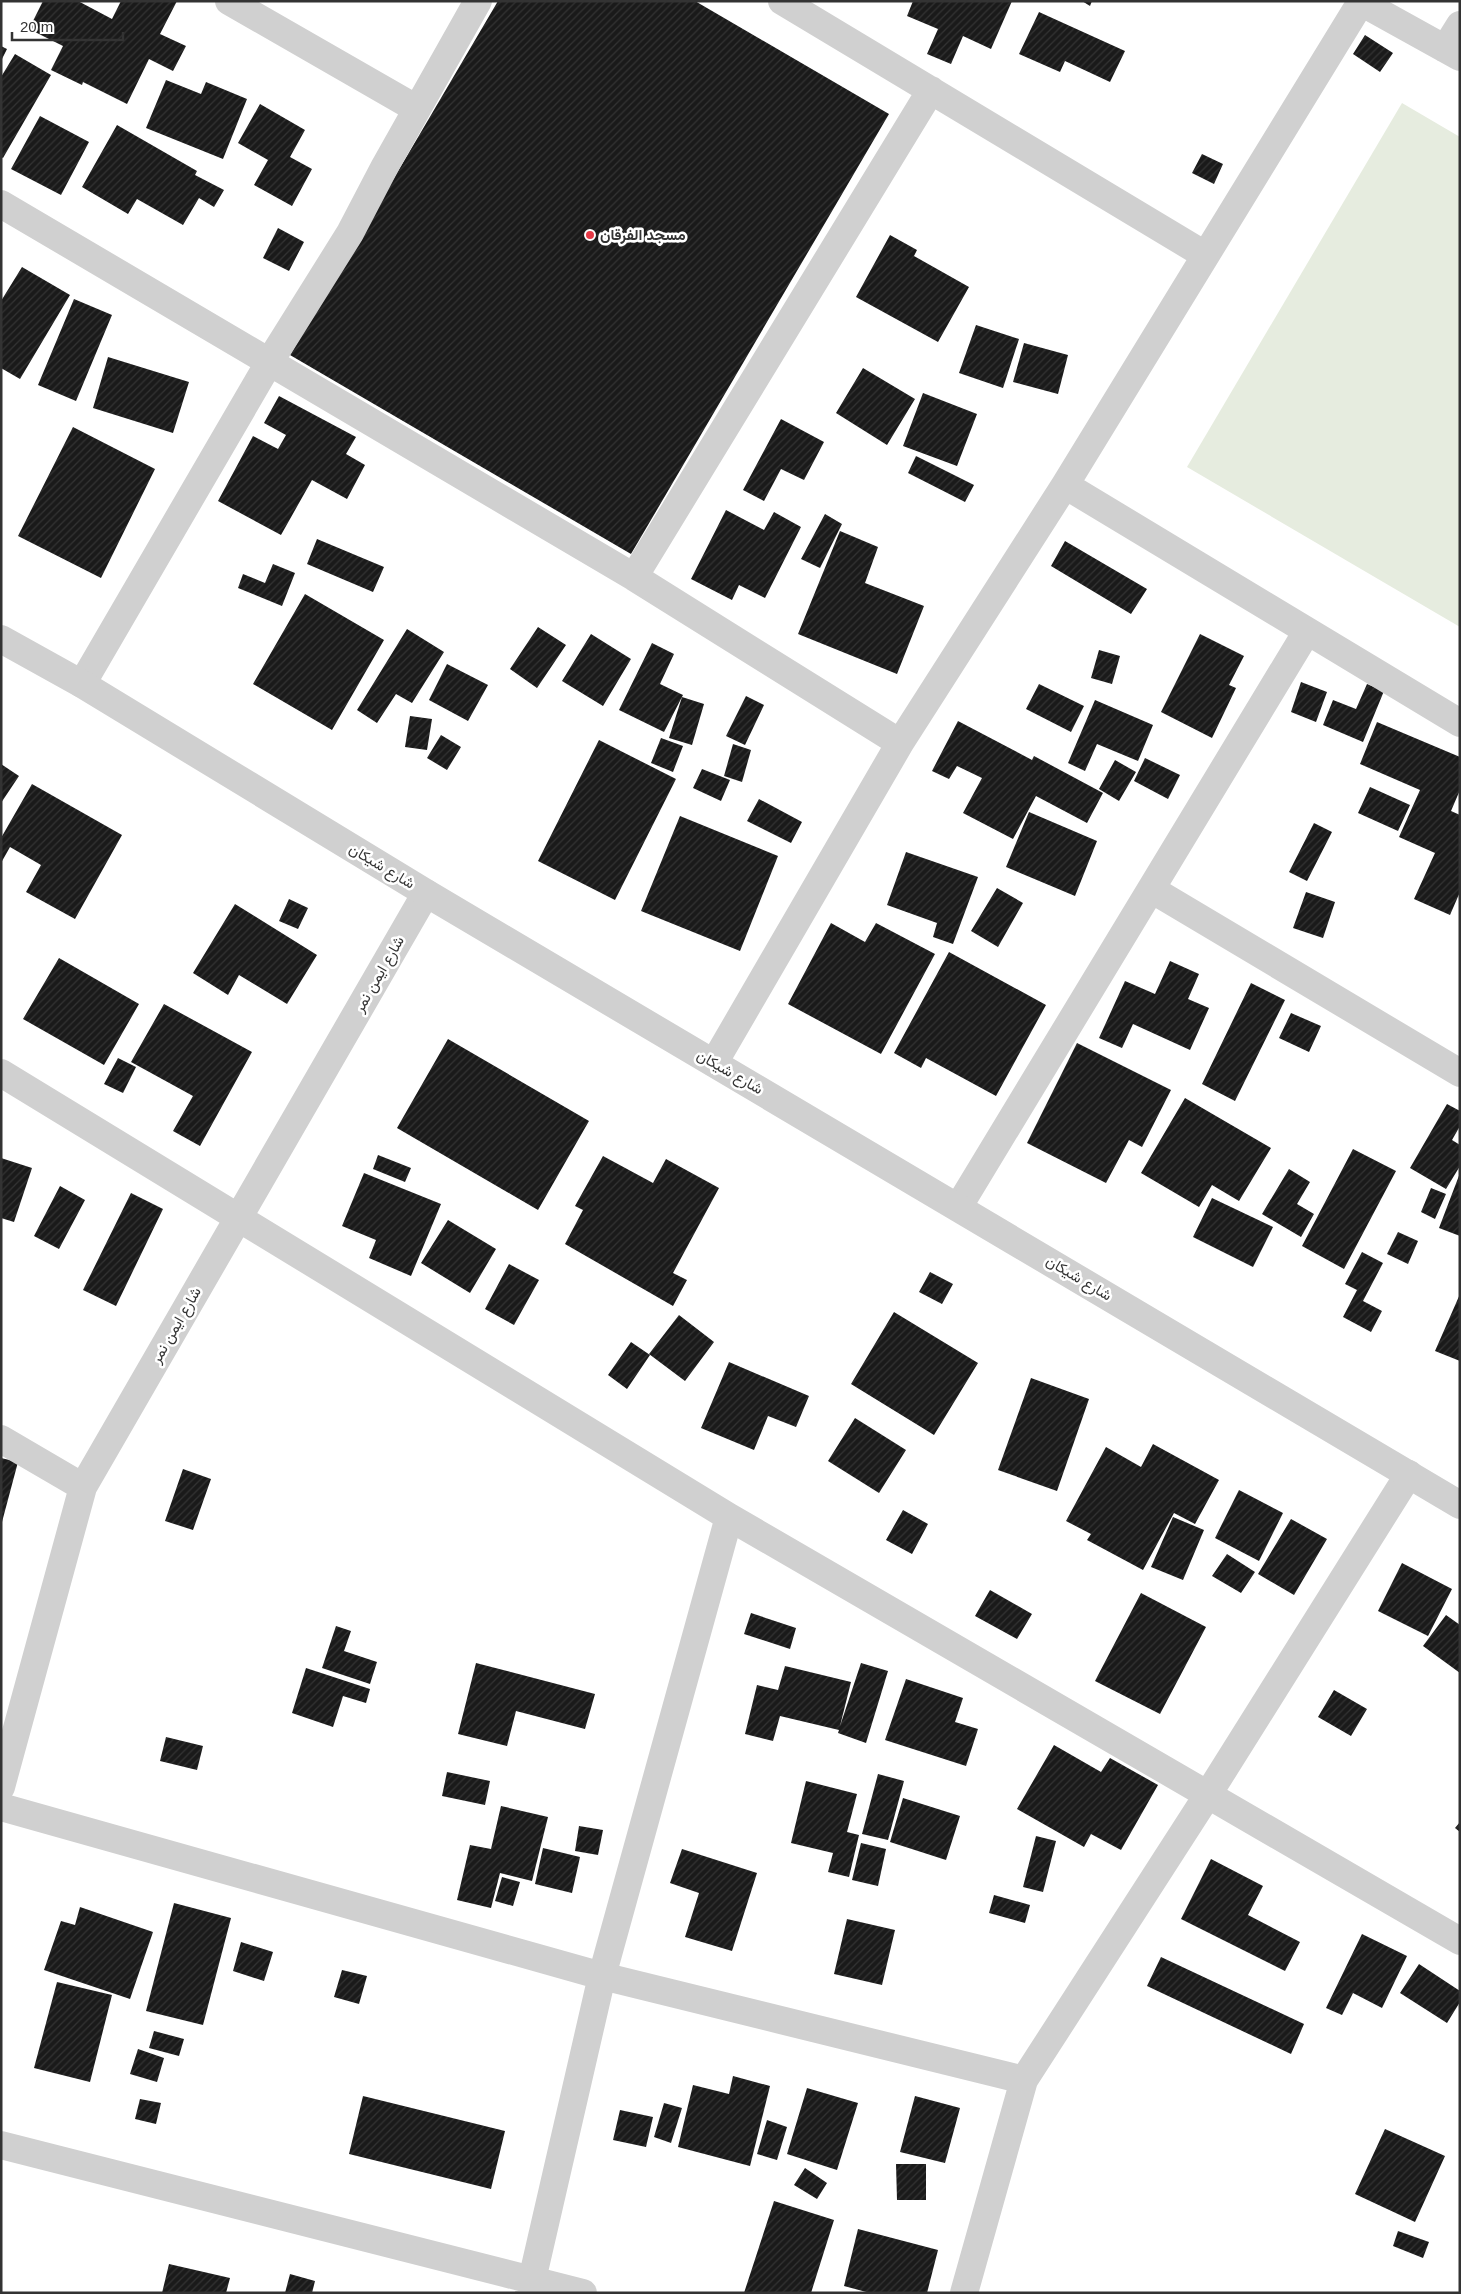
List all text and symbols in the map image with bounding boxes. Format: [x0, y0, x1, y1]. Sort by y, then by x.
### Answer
scale bar [12, 10, 124, 42]
text: 20 m [20, 18, 53, 35]
place label: مسجد الفرقان [600, 226, 686, 244]
marker: مسجد الفرقان [584, 229, 596, 241]
street label: شارع شيكان [345, 839, 418, 894]
street label: شارع ايمن نمر [350, 933, 410, 1017]
street label: شارع شيكان [693, 1046, 766, 1100]
street label: شارع شيكان [1042, 1251, 1115, 1306]
street label: شارع ايمن نمر [147, 1284, 207, 1368]

